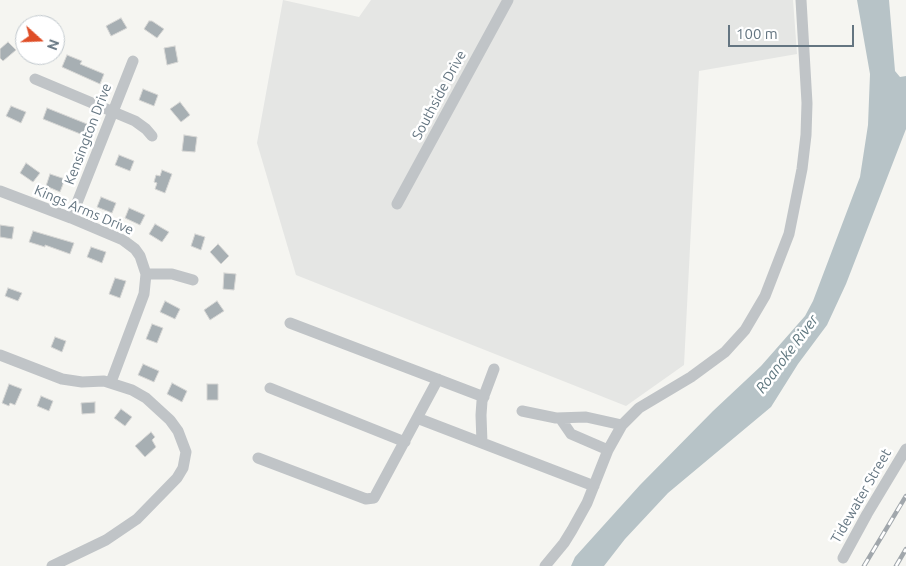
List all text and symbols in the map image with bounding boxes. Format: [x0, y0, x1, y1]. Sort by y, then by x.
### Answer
north arrow [15, 15, 65, 65]
scale bar [731, 15, 857, 47]
text: 100 m [736, 25, 778, 42]
text: N [44, 37, 62, 52]
street label: Southside Drive [408, 47, 470, 143]
street label: Kensington Drive [61, 81, 115, 187]
street label: Kings Arms Drive [32, 181, 136, 239]
water label: Roanoke River [752, 311, 822, 397]
street label: Tidewater Street [827, 446, 895, 546]

